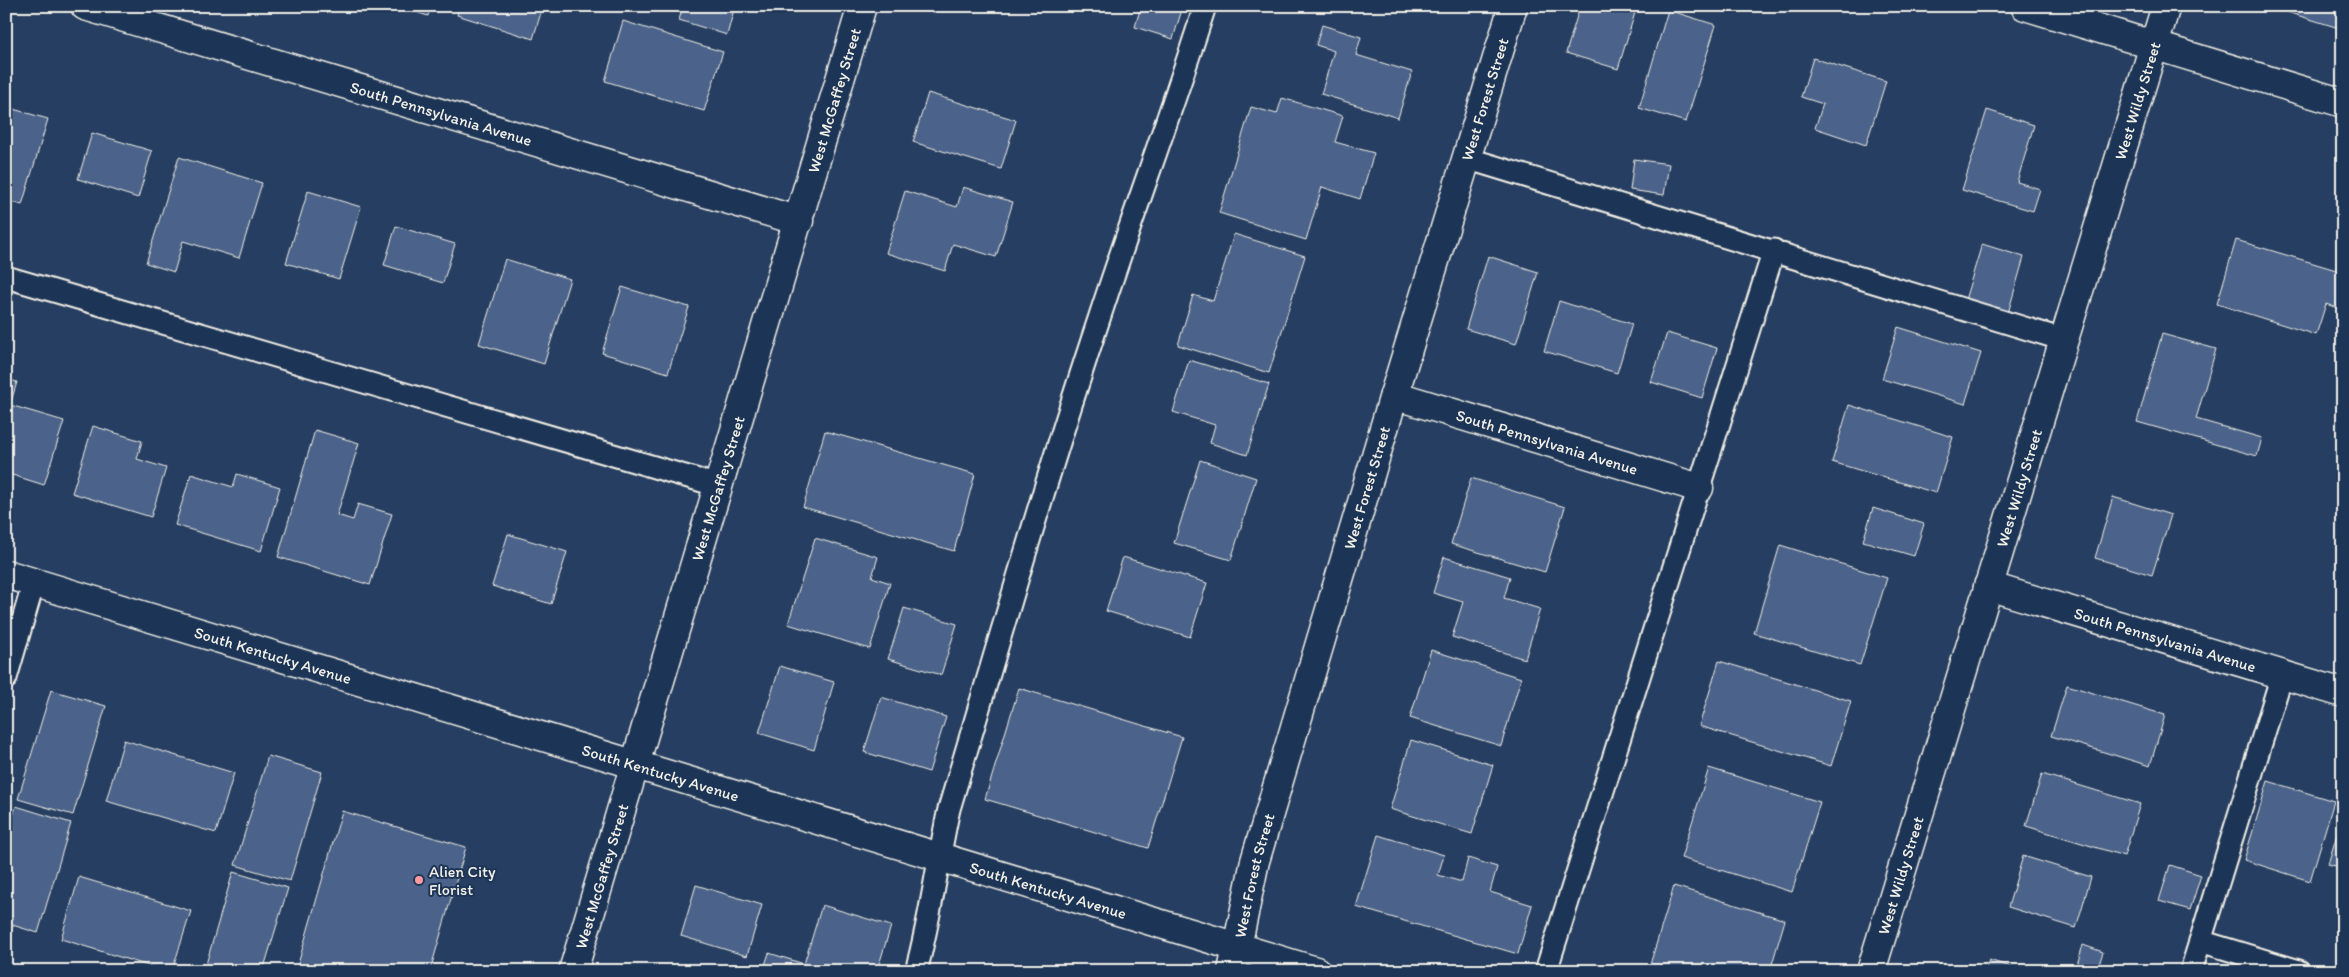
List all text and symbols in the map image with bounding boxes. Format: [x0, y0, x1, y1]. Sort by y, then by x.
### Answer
street label: West McGaffey Street [804, 26, 865, 175]
street label: West Forest Street [1457, 36, 1513, 163]
street label: West Wildy Street [2111, 40, 2164, 162]
street label: South Pennsylvania Avenue [348, 77, 535, 150]
street label: South Pennsylvania Avenue [1454, 405, 1640, 479]
street label: West McGaffey Street [687, 414, 749, 563]
street label: West Forest Street [1340, 424, 1394, 552]
street label: West Wildy Street [1992, 427, 2046, 550]
street label: South Pennsylvania Avenue [2072, 604, 2258, 676]
street label: South Kentucky Avenue [192, 623, 354, 688]
street label: South Kentucky Avenue [580, 740, 741, 806]
street label: West McGaffey Street [571, 802, 633, 951]
street label: West Forest Street [1230, 811, 1279, 939]
street label: West Wildy Street [1874, 814, 1928, 937]
street label: South Kentucky Avenue [967, 858, 1129, 923]
place label: Alien City Florist [429, 862, 496, 899]
marker: Alien City Florist [413, 874, 425, 886]

